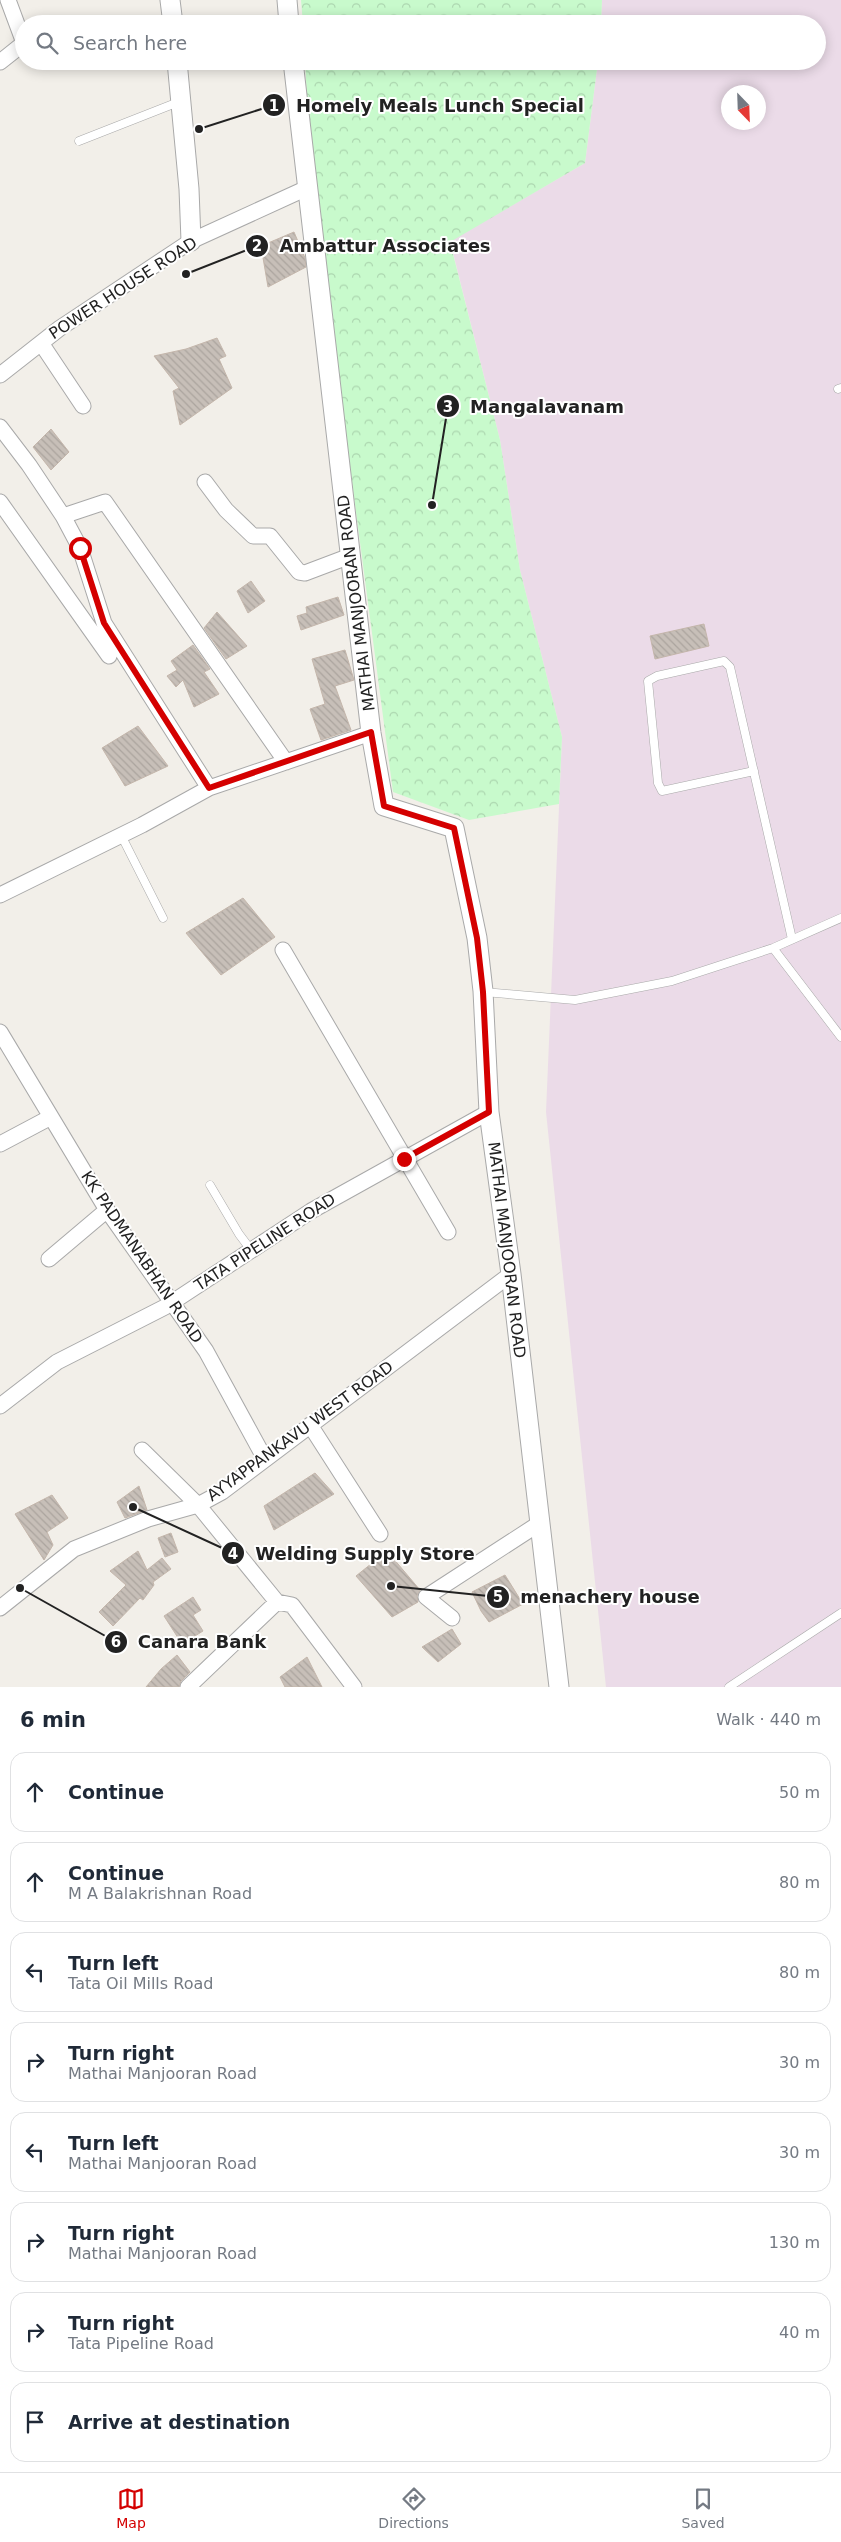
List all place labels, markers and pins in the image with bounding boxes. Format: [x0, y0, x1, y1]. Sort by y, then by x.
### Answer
callout: Homely Meals Lunch Special [261, 89, 594, 122]
callout: Ambattur Associates [244, 229, 500, 262]
callout: Mangalavanam [435, 390, 634, 423]
callout: Welding Supply Store [220, 1537, 484, 1570]
callout: menachery house [485, 1580, 710, 1613]
callout: Canara Bank [103, 1625, 276, 1658]

